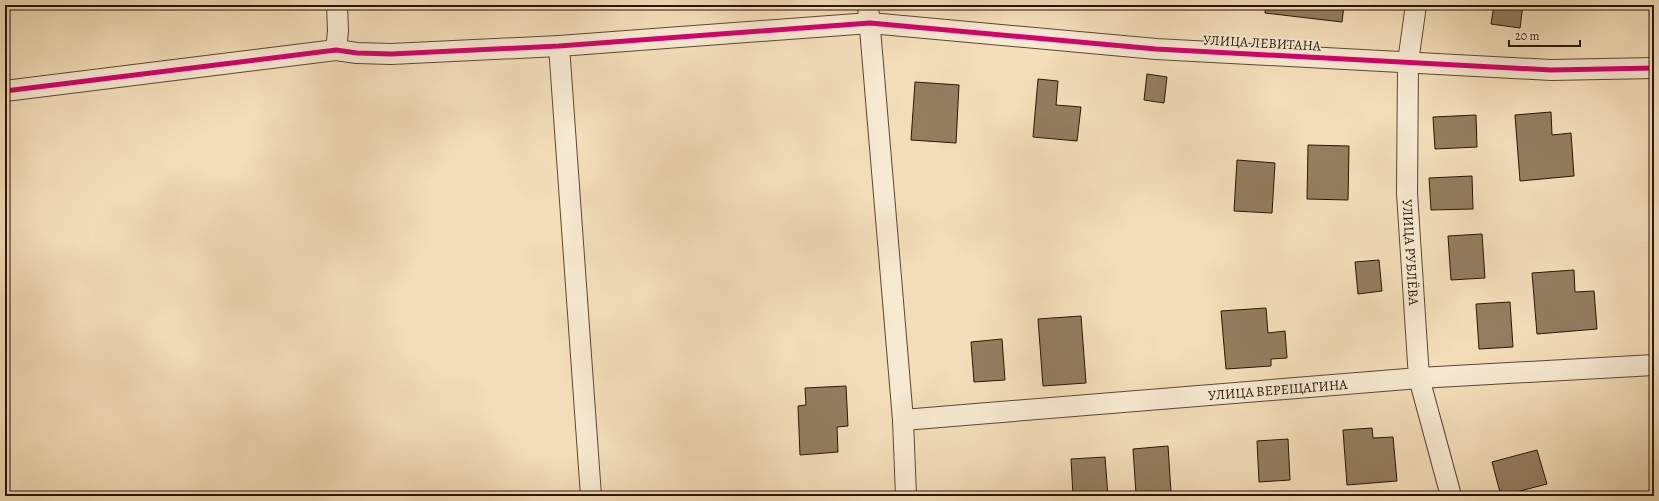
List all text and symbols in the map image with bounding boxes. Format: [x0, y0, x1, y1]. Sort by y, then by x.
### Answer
scale bar [1509, 22, 1580, 48]
text: 20 m [1515, 28, 1539, 44]
street label: УЛИЦА ЛЕВИТАНА [1202, 30, 1322, 56]
street label: УЛИЦА РУБЛЁВА [1398, 199, 1424, 307]
street label: УЛИЦА ВЕРЕЩАГИНА [1207, 374, 1349, 405]

